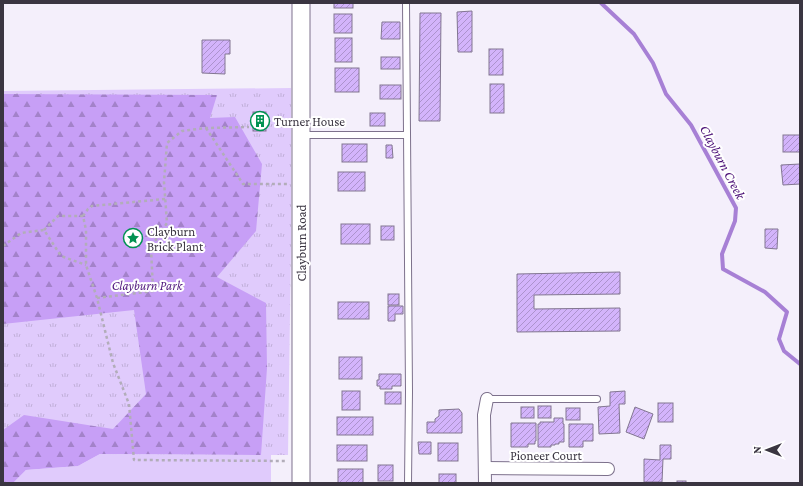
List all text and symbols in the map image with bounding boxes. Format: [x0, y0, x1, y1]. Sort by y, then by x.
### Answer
building icon: Turner House [249, 110, 271, 132]
place label: Turner House [274, 114, 345, 129]
water label: Clayburn Creek [697, 122, 750, 203]
street label: Clayburn Road [294, 204, 309, 281]
place label: Clayburn Brick Plant [147, 224, 204, 254]
place icon: Clayburn Brick Plant [122, 227, 144, 249]
park label: Clayburn Park [112, 278, 184, 293]
north arrow [747, 430, 787, 470]
text: N [751, 446, 763, 454]
street label: Pioneer Court [510, 448, 583, 463]

